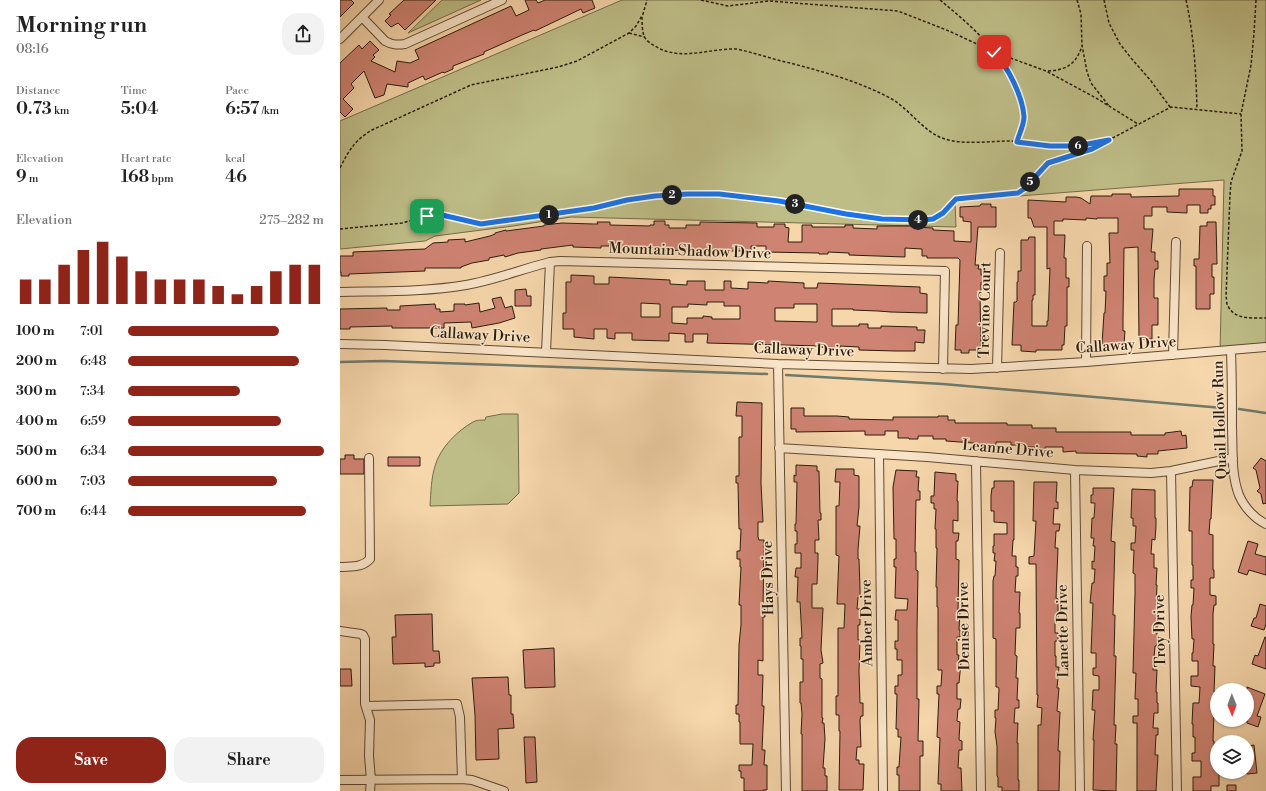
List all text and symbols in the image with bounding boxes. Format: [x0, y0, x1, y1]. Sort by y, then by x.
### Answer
text: Morning run [16, 12, 147, 39]
button: share [282, 13, 324, 55]
pin [977, 35, 1011, 69]
text: 08:16 [16, 41, 49, 57]
icon: check [983, 41, 1005, 63]
text: Distance [16, 84, 60, 98]
text: Time [121, 84, 147, 98]
text: Pace [225, 84, 249, 98]
text: 0.73 [16, 98, 52, 120]
text: 5:04 [121, 98, 158, 120]
text: 6:57 [225, 98, 259, 120]
text: km [52, 104, 69, 118]
text: /km [259, 104, 279, 118]
pin: 6 [1068, 136, 1088, 156]
text: 6 [1075, 139, 1081, 153]
text: Elevation [16, 152, 64, 166]
text: Heart rate [121, 152, 171, 166]
text: kcal [225, 152, 245, 166]
text: 9 [16, 166, 27, 188]
text: 168 [121, 166, 149, 188]
text: 46 [225, 166, 247, 188]
text: m [27, 172, 38, 186]
text: bpm [149, 172, 174, 186]
pin: 5 [1020, 172, 1040, 192]
text: 5 [1027, 175, 1033, 189]
pin: 2 [662, 185, 682, 205]
text: 2 [669, 188, 675, 202]
pin: 3 [785, 194, 805, 214]
text: 3 [792, 197, 798, 211]
pin [410, 199, 444, 233]
icon: arrive [416, 205, 438, 227]
pin: 1 [539, 205, 559, 225]
text: 1 [546, 208, 552, 222]
pin: 4 [908, 210, 928, 230]
text: Elevation [16, 212, 72, 228]
text: 275–282 m [259, 212, 324, 228]
text: 4 [914, 213, 922, 227]
street label: Mountain Shadow Drive [608, 239, 772, 263]
street label: Trevino Court [975, 261, 995, 358]
text: 100 m [16, 323, 55, 339]
text: 7:01 [80, 323, 103, 339]
street label: Callaway Drive [429, 323, 531, 347]
street label: Callaway Drive [1075, 332, 1177, 358]
street label: Callaway Drive [753, 339, 855, 361]
text: 200 m [16, 353, 57, 369]
text: 6:48 [80, 353, 107, 369]
street label: Quail Hollow Run [1208, 360, 1232, 480]
text: 300 m [16, 383, 57, 399]
text: 7:34 [80, 383, 105, 399]
text: 400 m [16, 413, 58, 429]
text: 6:59 [80, 413, 106, 429]
street label: Leanne Drive [961, 436, 1055, 462]
text: 500 m [16, 443, 57, 459]
text: 6:34 [80, 443, 106, 459]
text: 600 m [16, 473, 57, 489]
text: 7:03 [80, 473, 105, 489]
text: 700 m [16, 503, 56, 519]
text: 6:44 [80, 503, 107, 519]
street label: Hays Drive [758, 541, 778, 615]
street label: Amber Drive [857, 579, 877, 668]
street label: Denise Drive [954, 582, 974, 670]
street label: Lanette Drive [1053, 584, 1073, 678]
street label: Troy Drive [1150, 594, 1170, 668]
north arrow [1210, 683, 1254, 727]
map controls [1210, 683, 1254, 779]
button: layers [1210, 735, 1254, 779]
button: Save [16, 737, 166, 783]
button: Share [174, 737, 324, 783]

